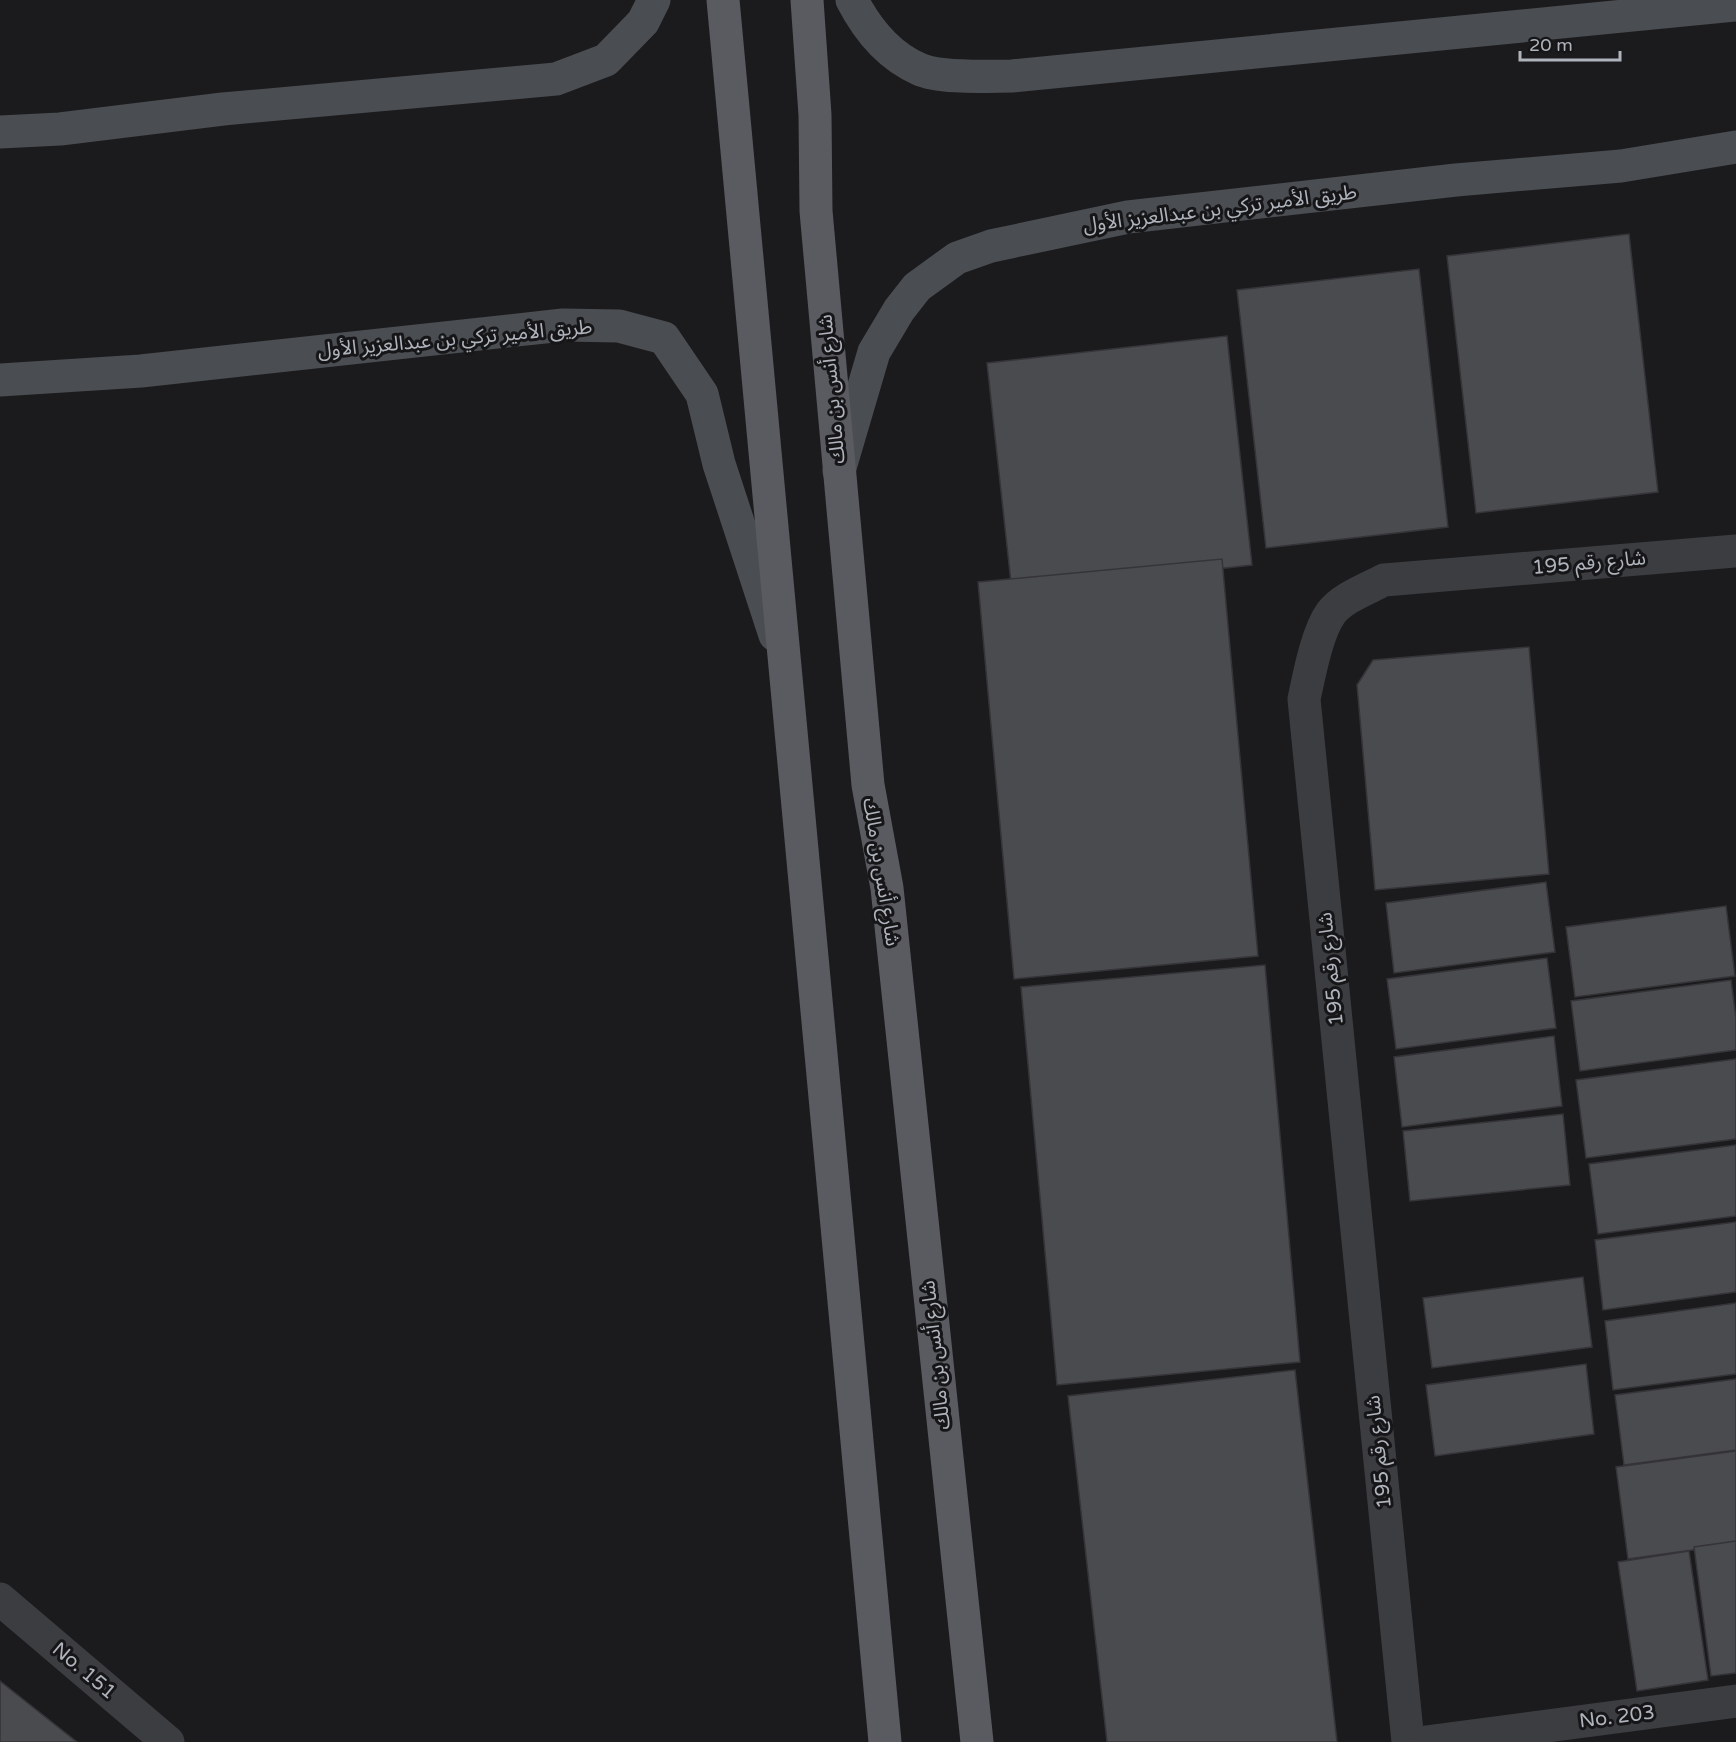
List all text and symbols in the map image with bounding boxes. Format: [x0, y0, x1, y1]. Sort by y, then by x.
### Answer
scale bar [1520, 24, 1620, 62]
text: 20 m [1529, 34, 1573, 56]
street label: طريق الأمير تركي بن عبدالعزيز الأول [1082, 180, 1359, 240]
street label: شارع أنس بن مالك [813, 313, 852, 465]
street label: طريق الأمير تركي بن عبدالعزيز الأول [317, 315, 594, 366]
street label: شارع رقم 195 [1531, 546, 1647, 582]
street label: شارع أنس بن مالك [855, 796, 905, 948]
street label: شارع رقم 195 [1313, 911, 1351, 1027]
street label: شارع أنس بن مالك [916, 1279, 958, 1431]
street label: شارع رقم 195 [1361, 1394, 1399, 1510]
street label: No. 151 [47, 1637, 121, 1705]
street label: No. 203 [1578, 1700, 1656, 1734]

